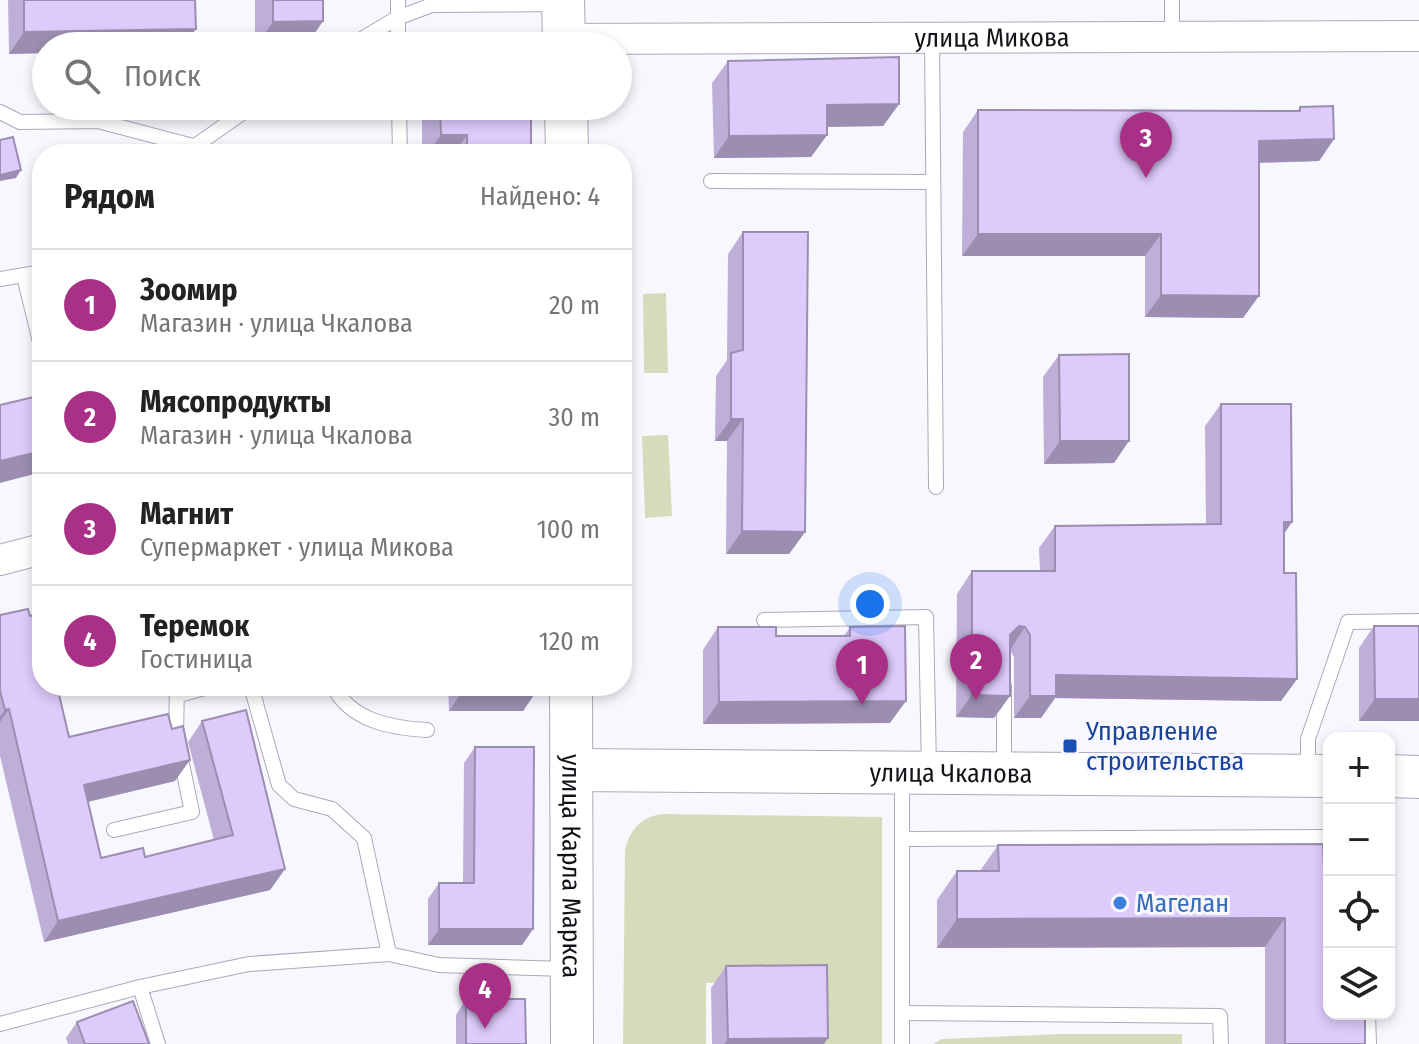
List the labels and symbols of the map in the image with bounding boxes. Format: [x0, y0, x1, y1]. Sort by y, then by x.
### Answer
street label: улица Микова [914, 22, 1070, 53]
pin: 3 [1120, 112, 1172, 178]
your location [850, 584, 890, 624]
pin: 2 [950, 634, 1002, 700]
pin: 1 [836, 639, 888, 705]
place label: Управление строительства [1085, 716, 1244, 777]
marker: Управление строительства [1061, 737, 1079, 755]
street label: улица Карла Маркса [556, 754, 587, 978]
street label: улица Чкалова [869, 757, 1032, 789]
place label: Магелан [1136, 888, 1229, 919]
marker: Магелан [1111, 894, 1129, 912]
pin: 4 [459, 963, 511, 1029]

